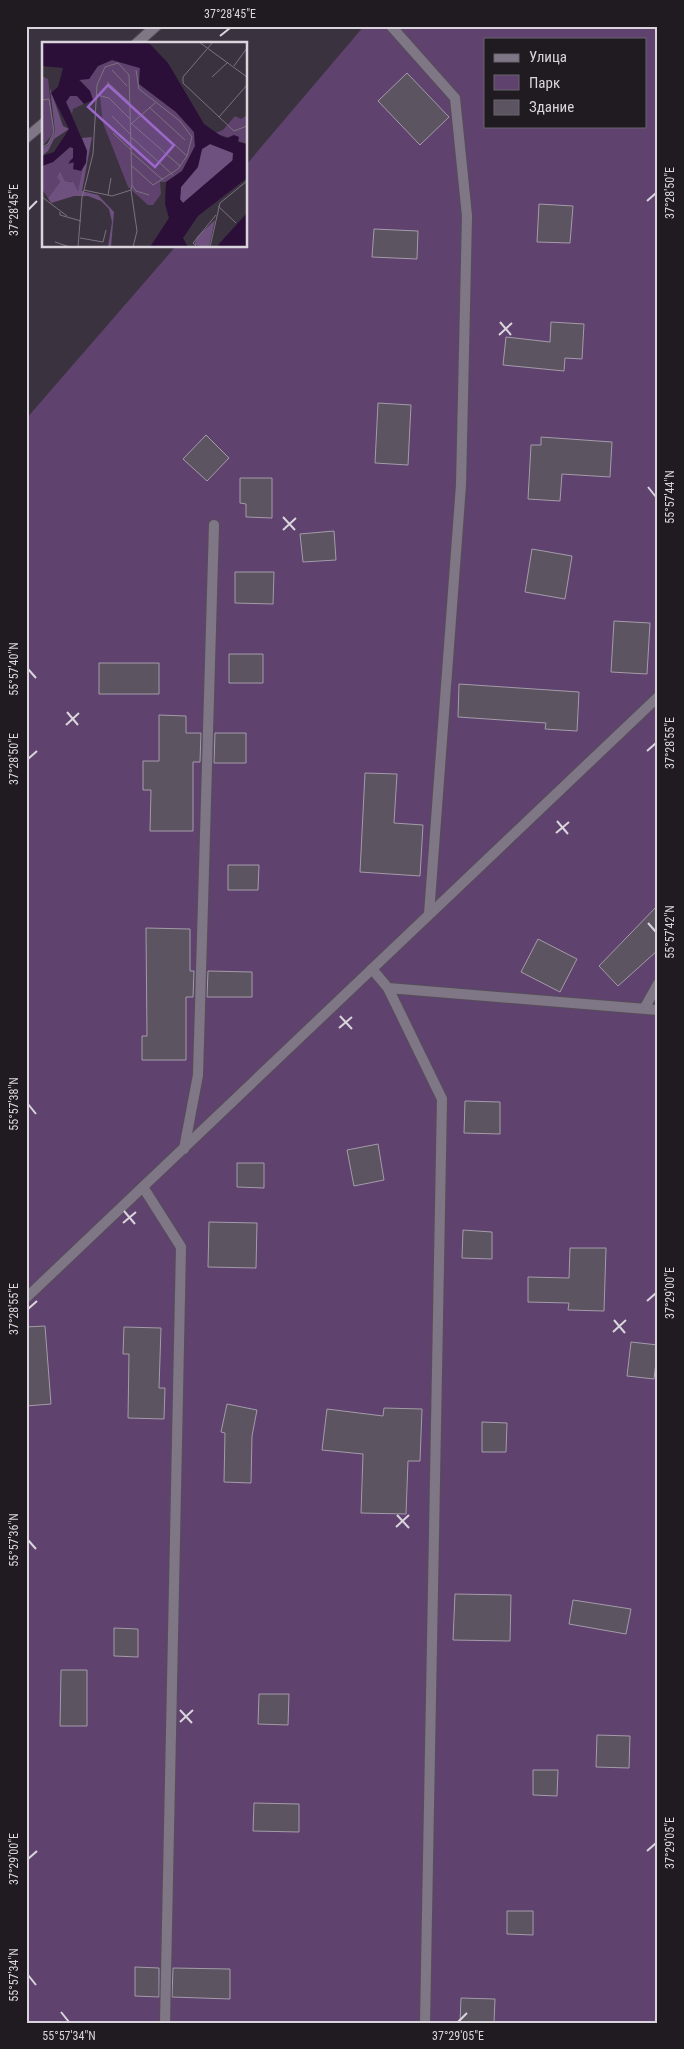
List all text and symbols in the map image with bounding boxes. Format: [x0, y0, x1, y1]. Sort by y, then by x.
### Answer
text: 37°28'45"E [204, 7, 256, 21]
legend [484, 38, 646, 128]
inset map [42, 42, 248, 248]
text: Улица [529, 48, 567, 66]
text: Парк [529, 74, 560, 92]
text: Здание [529, 98, 574, 116]
text: 37°28'50"E [663, 167, 677, 219]
text: 37°28'45"E [7, 184, 21, 236]
text: 55°57'44"N [663, 470, 677, 524]
text: 55°57'40"N [7, 642, 21, 696]
text: 37°28'55"E [663, 717, 677, 769]
text: 37°28'50"E [7, 733, 21, 785]
text: 55°57'42"N [663, 905, 677, 959]
text: 55°57'38"N [7, 1077, 21, 1131]
text: 37°29'00"E [663, 1267, 677, 1319]
text: 37°28'55"E [7, 1283, 21, 1335]
text: 55°57'36"N [7, 1513, 21, 1567]
text: 37°29'05"E [663, 1817, 677, 1869]
text: 37°29'00"E [7, 1833, 21, 1885]
text: 55°57'34"N [7, 1948, 21, 2002]
text: 55°57'34"N [42, 2029, 96, 2043]
text: 37°29'05"E [432, 2029, 484, 2043]

